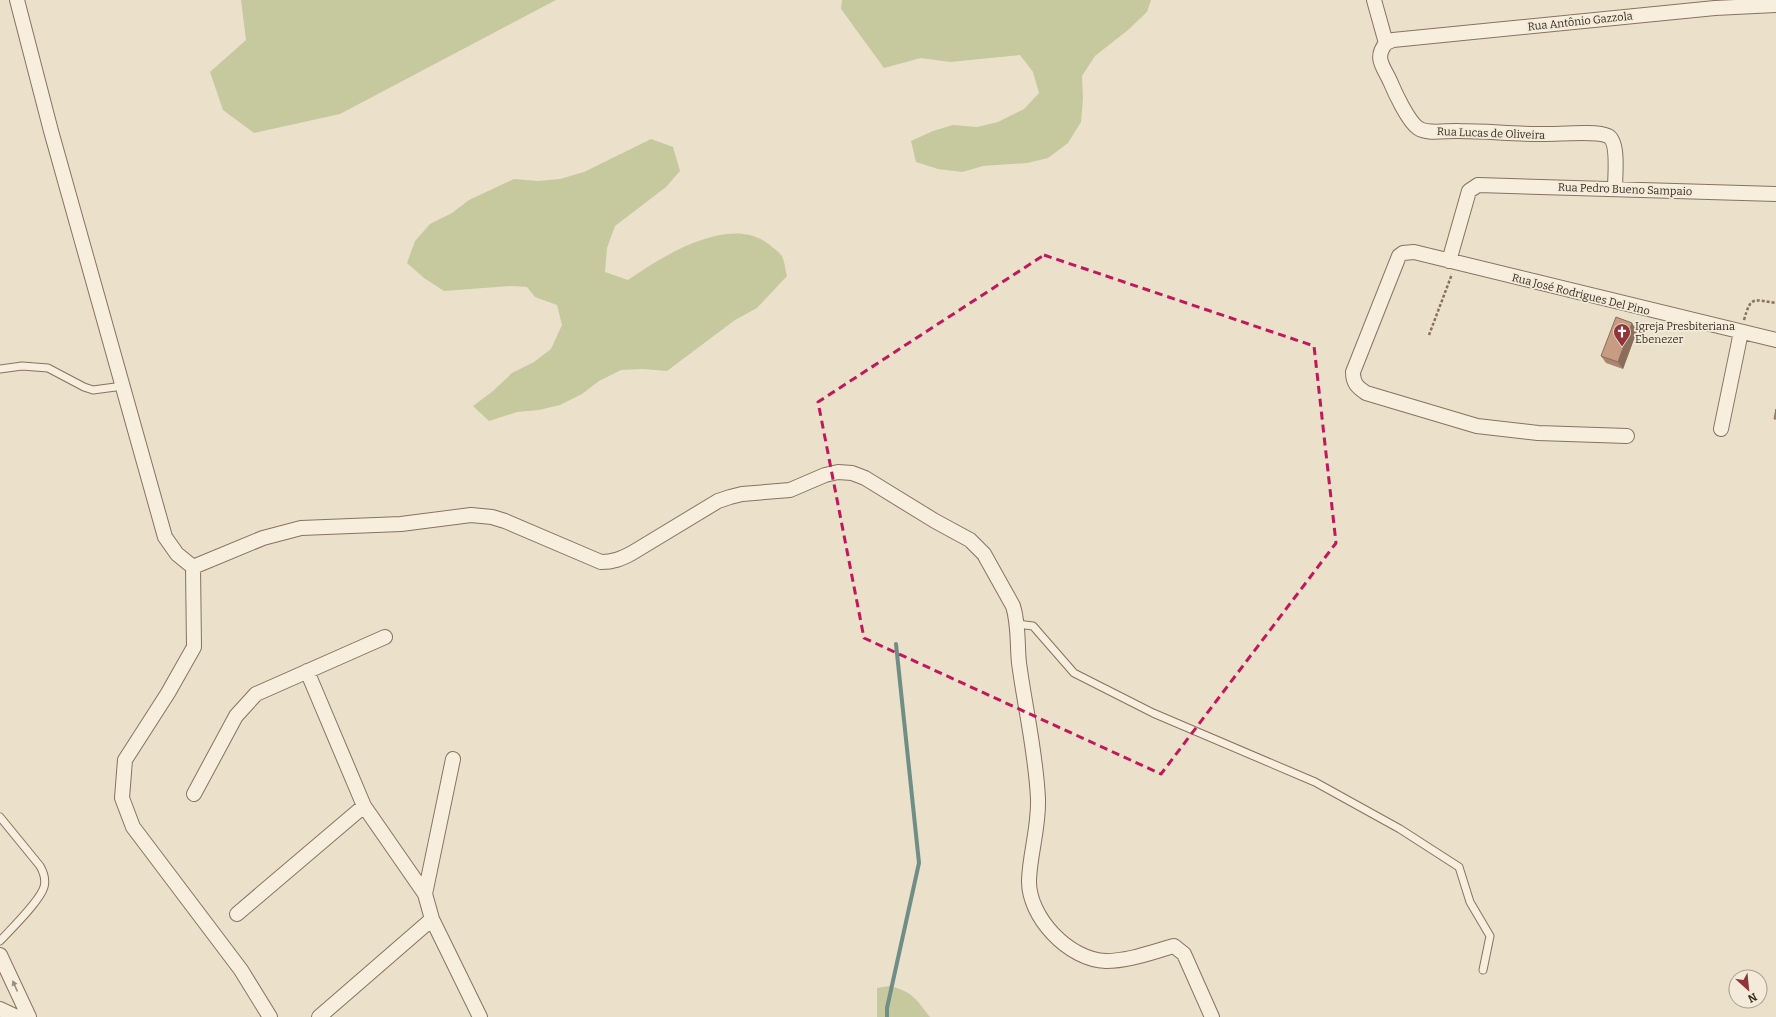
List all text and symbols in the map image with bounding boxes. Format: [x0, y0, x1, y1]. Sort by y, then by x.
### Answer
street label: Rua Antônio Gazzola [1527, 10, 1633, 33]
street label: Rua Lucas de Oliveira [1437, 125, 1545, 142]
street label: Rua Pedro Bueno Sampaio [1558, 181, 1692, 198]
street label: Rua José Rodrigues Del Pino [1510, 271, 1651, 318]
place label: Igreja Presbiteriana Ebenezer [1635, 320, 1735, 346]
church icon: Igreja Presbiteriana Ebenezer [1612, 322, 1632, 347]
north arrow [1728, 969, 1768, 1009]
one-way arrow [12, 980, 18, 991]
text: N [1745, 990, 1759, 1005]

